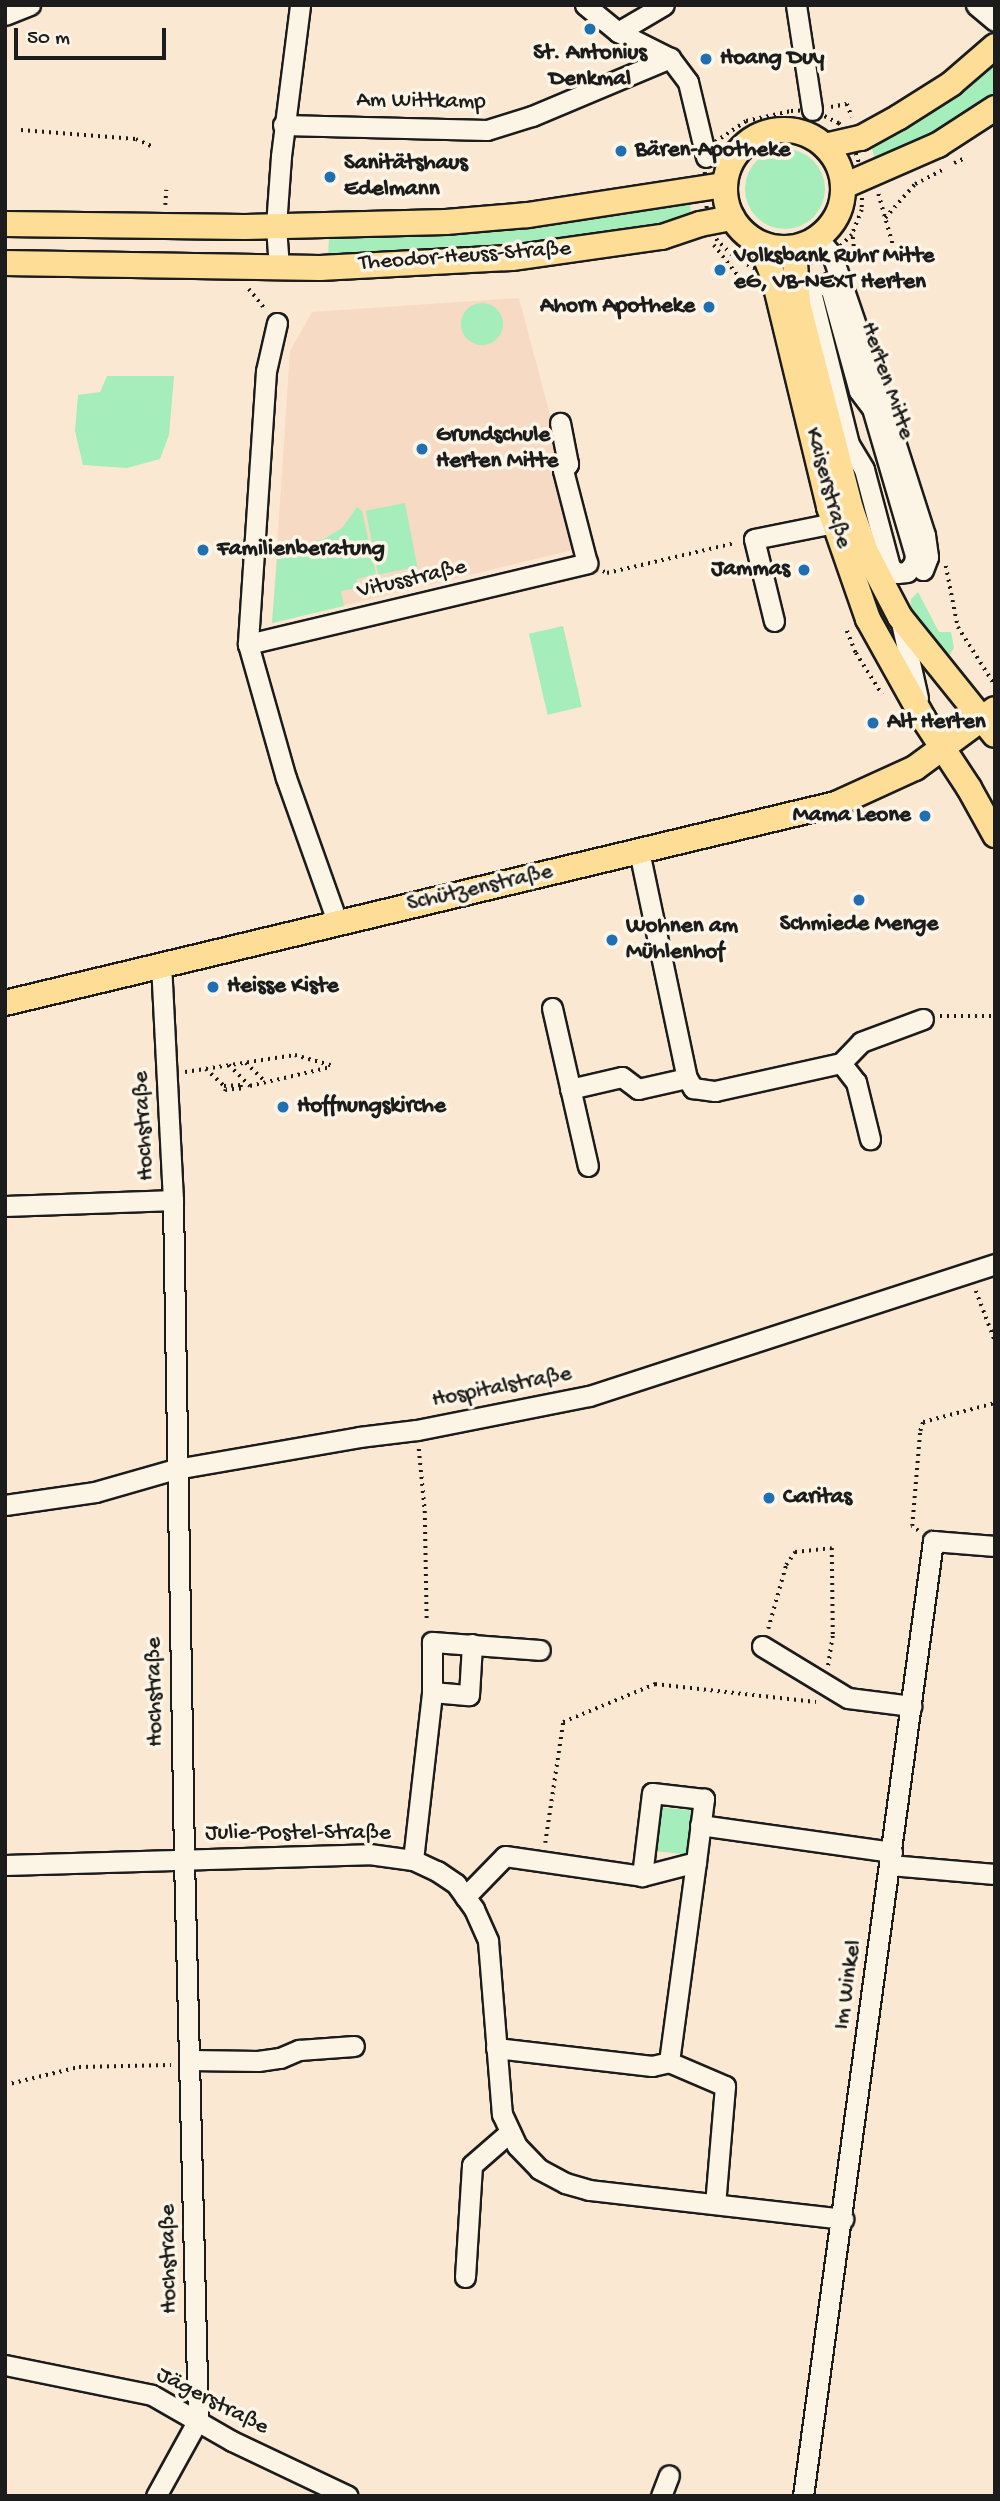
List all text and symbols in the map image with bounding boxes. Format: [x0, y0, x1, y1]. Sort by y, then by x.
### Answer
scale bar [18, 14, 170, 58]
marker: St. Antonius Denkmal [582, 21, 598, 37]
text: 50 m [27, 27, 70, 52]
place label: St. Antonius Denkmal [533, 40, 647, 94]
place label: Hoang Duy [720, 45, 824, 73]
marker: Hoang Duy [698, 51, 714, 67]
street label: Am Wittkamp [356, 87, 486, 117]
place label: Bären-Apotheke [635, 137, 790, 165]
marker: Bären-Apotheke [613, 143, 629, 159]
place label: Sanitätshaus Edelmann [344, 150, 468, 204]
marker: Sanitätshaus Edelmann [322, 169, 338, 185]
street label: Theodor-Heuss-Straße [358, 236, 572, 278]
place label: Volksbank Ruhr Mitte eG, VB-NEXT Herten [734, 243, 934, 297]
marker: Volksbank Ruhr Mitte eG, VB-NEXT Herten [712, 262, 728, 278]
place label: Ahorn Apotheke [540, 293, 695, 321]
marker: Ahorn Apotheke [701, 299, 717, 315]
street label: Herten Mitte [853, 319, 919, 443]
place label: Grundschule Herten Mitte [436, 422, 558, 476]
street label: Kaiserstraße [798, 425, 856, 551]
marker: Grundschule Herten Mitte [414, 441, 430, 457]
place label: Familienberatung [217, 536, 385, 564]
marker: Familienberatung [195, 542, 211, 558]
street label: Vitusstraße [355, 554, 469, 606]
place label: Jammas [711, 556, 790, 584]
marker: Jammas [796, 562, 812, 578]
place label: Alt Herten [887, 709, 986, 737]
marker: Alt Herten [865, 715, 881, 731]
place label: Mama Leone [793, 802, 911, 830]
marker: Mama Leone [917, 808, 933, 824]
street label: Schützenstraße [405, 859, 555, 919]
marker: Schmiede Menge [851, 892, 867, 908]
place label: Schmiede Menge [780, 911, 938, 939]
place label: Wohnen am Mühlenhof [626, 913, 738, 967]
marker: Wohnen am Mühlenhof [604, 932, 620, 948]
place label: Heisse Kiste [227, 973, 339, 1001]
marker: Heisse Kiste [205, 979, 221, 995]
street label: Hochstraße [128, 1070, 162, 1182]
place label: Hoffnungskirche [297, 1093, 446, 1121]
marker: Hoffnungskirche [275, 1099, 291, 1115]
street label: Hospitalstraße [430, 1361, 574, 1415]
place label: Caritas [783, 1484, 852, 1512]
marker: Caritas [761, 1490, 777, 1506]
street label: Hochstraße [141, 1637, 171, 1747]
street label: Julie-Postel-Straße [205, 1820, 391, 1848]
street label: Im Winkel [829, 1939, 869, 2031]
street label: Hochstraße [155, 2204, 185, 2314]
street label: Jägerstraße [151, 2362, 273, 2442]

